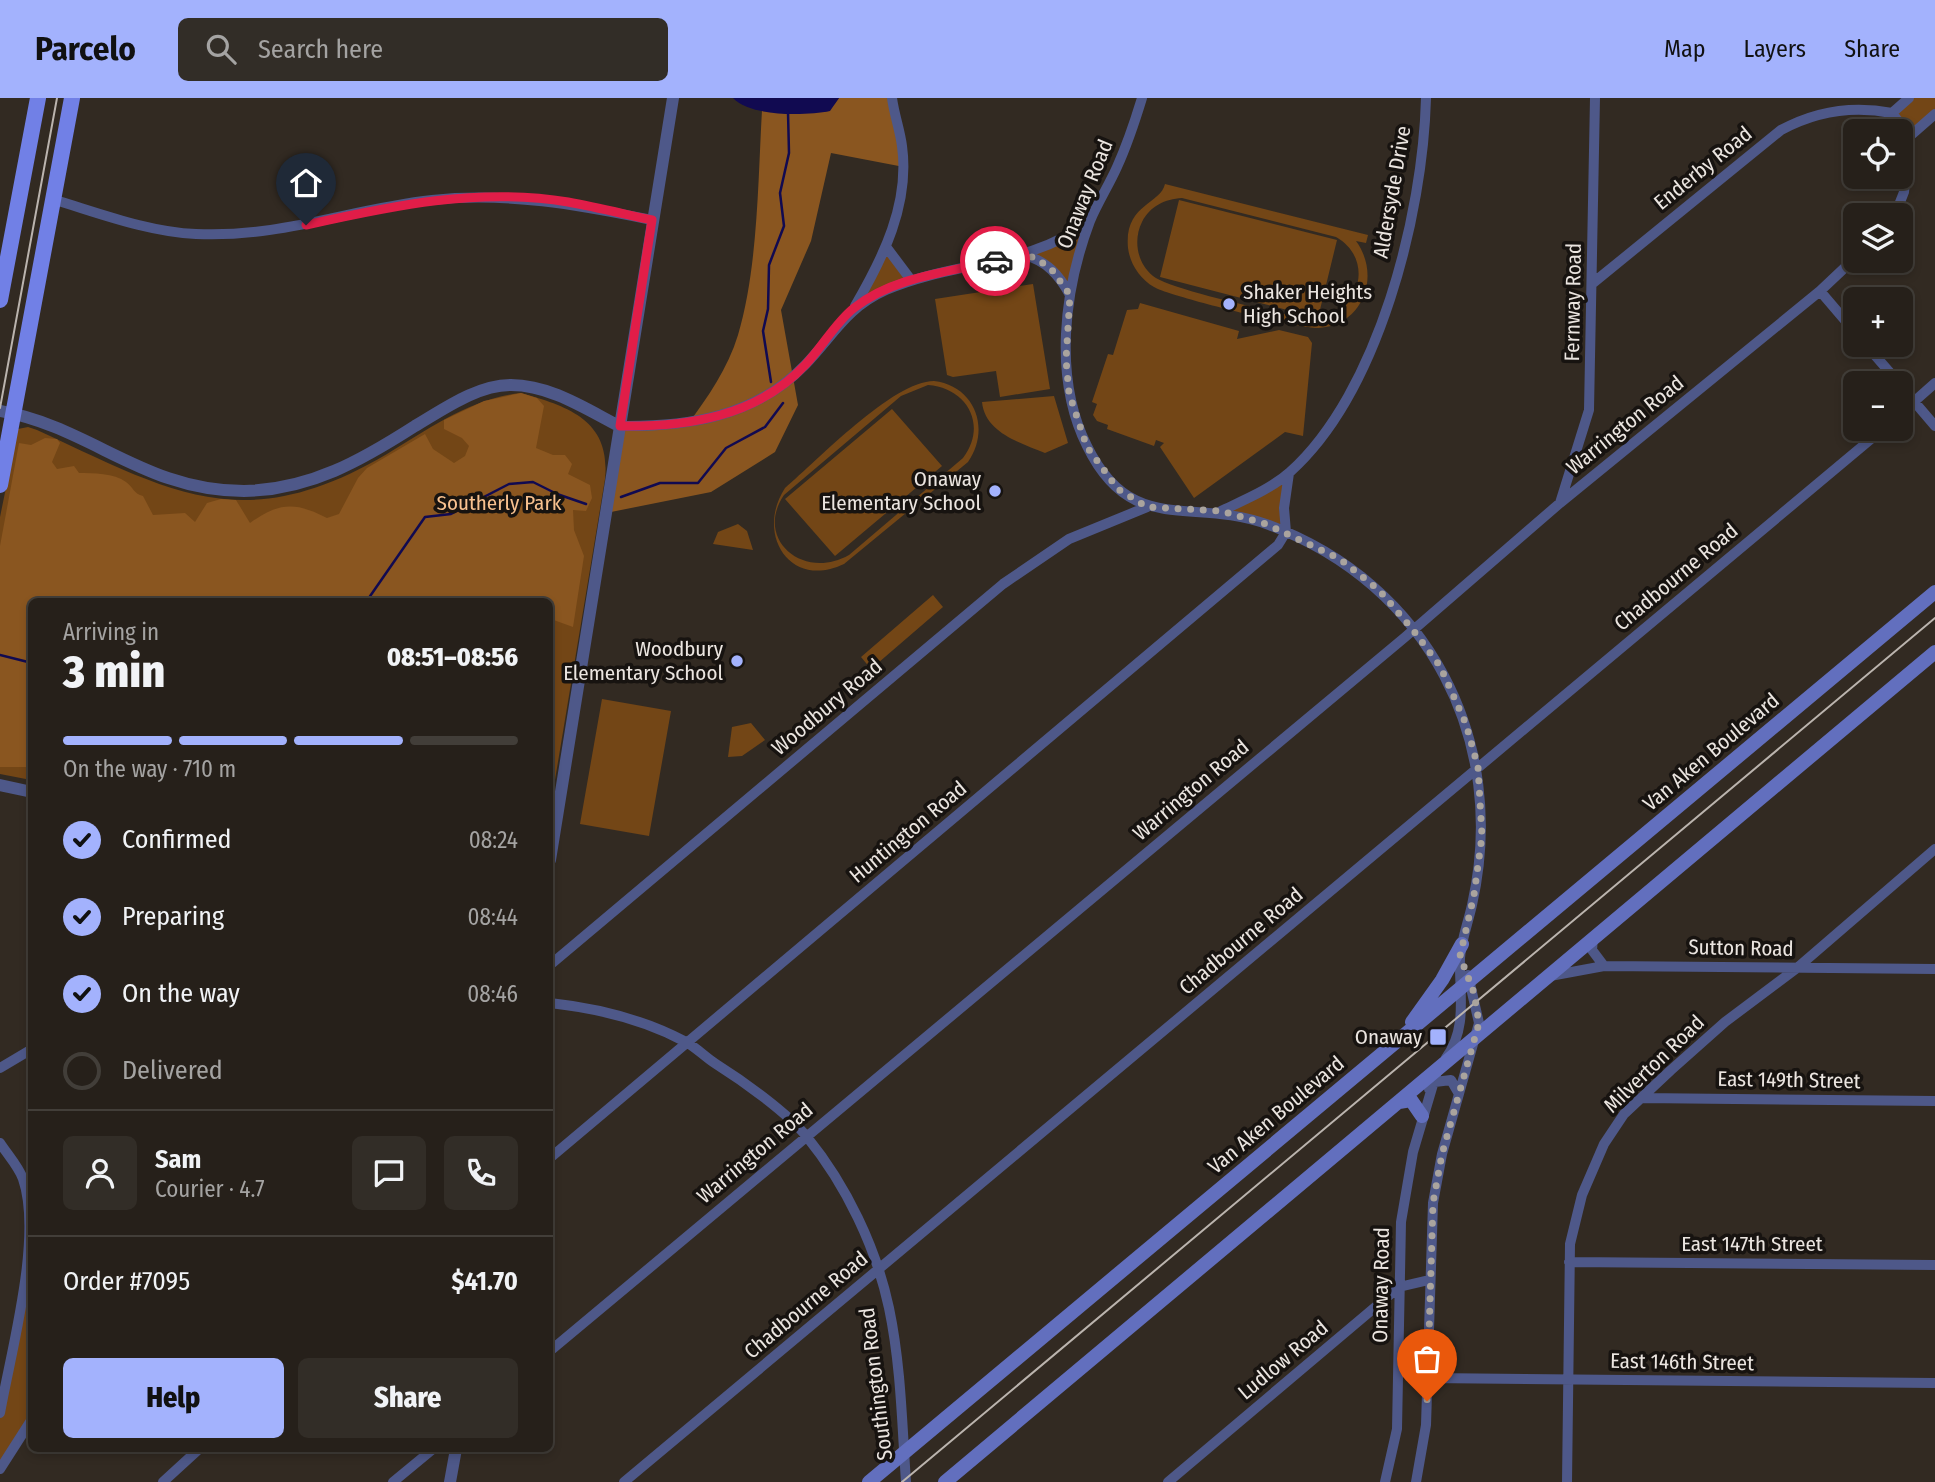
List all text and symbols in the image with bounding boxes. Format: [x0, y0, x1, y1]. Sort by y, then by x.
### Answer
search box [178, 18, 668, 81]
text: Parcelo [35, 29, 136, 69]
icon: search [202, 30, 240, 68]
text: Search here [258, 34, 383, 65]
text: Map [1664, 35, 1706, 63]
text: Layers [1744, 35, 1806, 63]
text: Share [1844, 35, 1900, 63]
map controls [1843, 119, 1913, 441]
button: locate [1843, 119, 1913, 189]
street label: Enderby Road [1649, 121, 1757, 215]
street label: Aldersyde Drive [1368, 124, 1416, 260]
street label: Onaway Road [1051, 135, 1119, 253]
pin [276, 153, 336, 225]
icon: home [287, 164, 325, 202]
button: layers [1843, 203, 1913, 273]
courier [960, 226, 1030, 296]
icon: car [976, 242, 1014, 280]
street label: Fernway Road [1559, 243, 1587, 361]
place label: Shaker Heights High School [1243, 279, 1372, 329]
button: + [1843, 287, 1913, 357]
marker: Shaker Heights High School [1221, 296, 1237, 312]
street label: Warrington Road [1561, 370, 1689, 480]
button: − [1843, 371, 1913, 441]
place label: Onaway Elementary School [821, 466, 982, 516]
marker: Onaway Elementary School [987, 483, 1003, 499]
park label: Southerly Park [436, 490, 562, 516]
street label: Chadbourne Road [1609, 518, 1743, 636]
text: Arriving in [63, 618, 159, 646]
place label: Woodbury Elementary School [563, 636, 724, 686]
text: 08:51–08:56 [387, 642, 518, 673]
text: 3 min [63, 644, 165, 699]
marker: Woodbury Elementary School [729, 653, 745, 669]
street label: Woodbury Road [766, 653, 888, 761]
street label: Van Aken Boulevard [1638, 687, 1784, 817]
street label: Warrington Road [1128, 734, 1254, 846]
text: On the way · 710 m [63, 755, 236, 783]
street label: Huntington Road [844, 775, 972, 889]
icon: check [63, 821, 101, 859]
text: Confirmed [122, 824, 232, 855]
text: 08:24 [469, 826, 518, 854]
street label: Chadbourne Road [1174, 882, 1308, 1000]
icon: check [63, 898, 101, 936]
text: Preparing [122, 901, 224, 932]
text: 08:44 [467, 903, 518, 931]
street label: Sutton Road [1688, 934, 1794, 962]
icon: check [63, 975, 101, 1013]
text: On the way [122, 978, 240, 1009]
text: 08:46 [467, 980, 518, 1008]
street label: Milverton Road [1598, 1010, 1710, 1118]
place label: Onaway [1355, 1024, 1423, 1050]
marker: Onaway [1428, 1027, 1448, 1047]
street label: Van Aken Boulevard [1203, 1050, 1349, 1180]
text: Delivered [122, 1055, 223, 1086]
street label: East 149th Street [1717, 1066, 1861, 1094]
street label: Warrington Road [692, 1097, 818, 1209]
button: person [63, 1136, 137, 1210]
button: chat [352, 1136, 426, 1210]
button: phone [444, 1136, 518, 1210]
text: Sam [155, 1144, 201, 1175]
text: Courier · 4.7 [155, 1175, 265, 1203]
street label: Onaway Road [1367, 1227, 1395, 1343]
street label: East 147th Street [1681, 1231, 1823, 1257]
street label: Chadbourne Road [739, 1246, 873, 1364]
text: Order #7095 [63, 1266, 190, 1297]
text: $41.70 [451, 1266, 518, 1297]
street label: Southington Road [854, 1306, 898, 1462]
street label: Ludlow Road [1233, 1315, 1333, 1405]
pin [1397, 1329, 1457, 1401]
icon: bag [1408, 1340, 1446, 1378]
street label: East 146th Street [1610, 1348, 1754, 1376]
button: Help [63, 1358, 284, 1438]
button: Share [298, 1358, 518, 1438]

